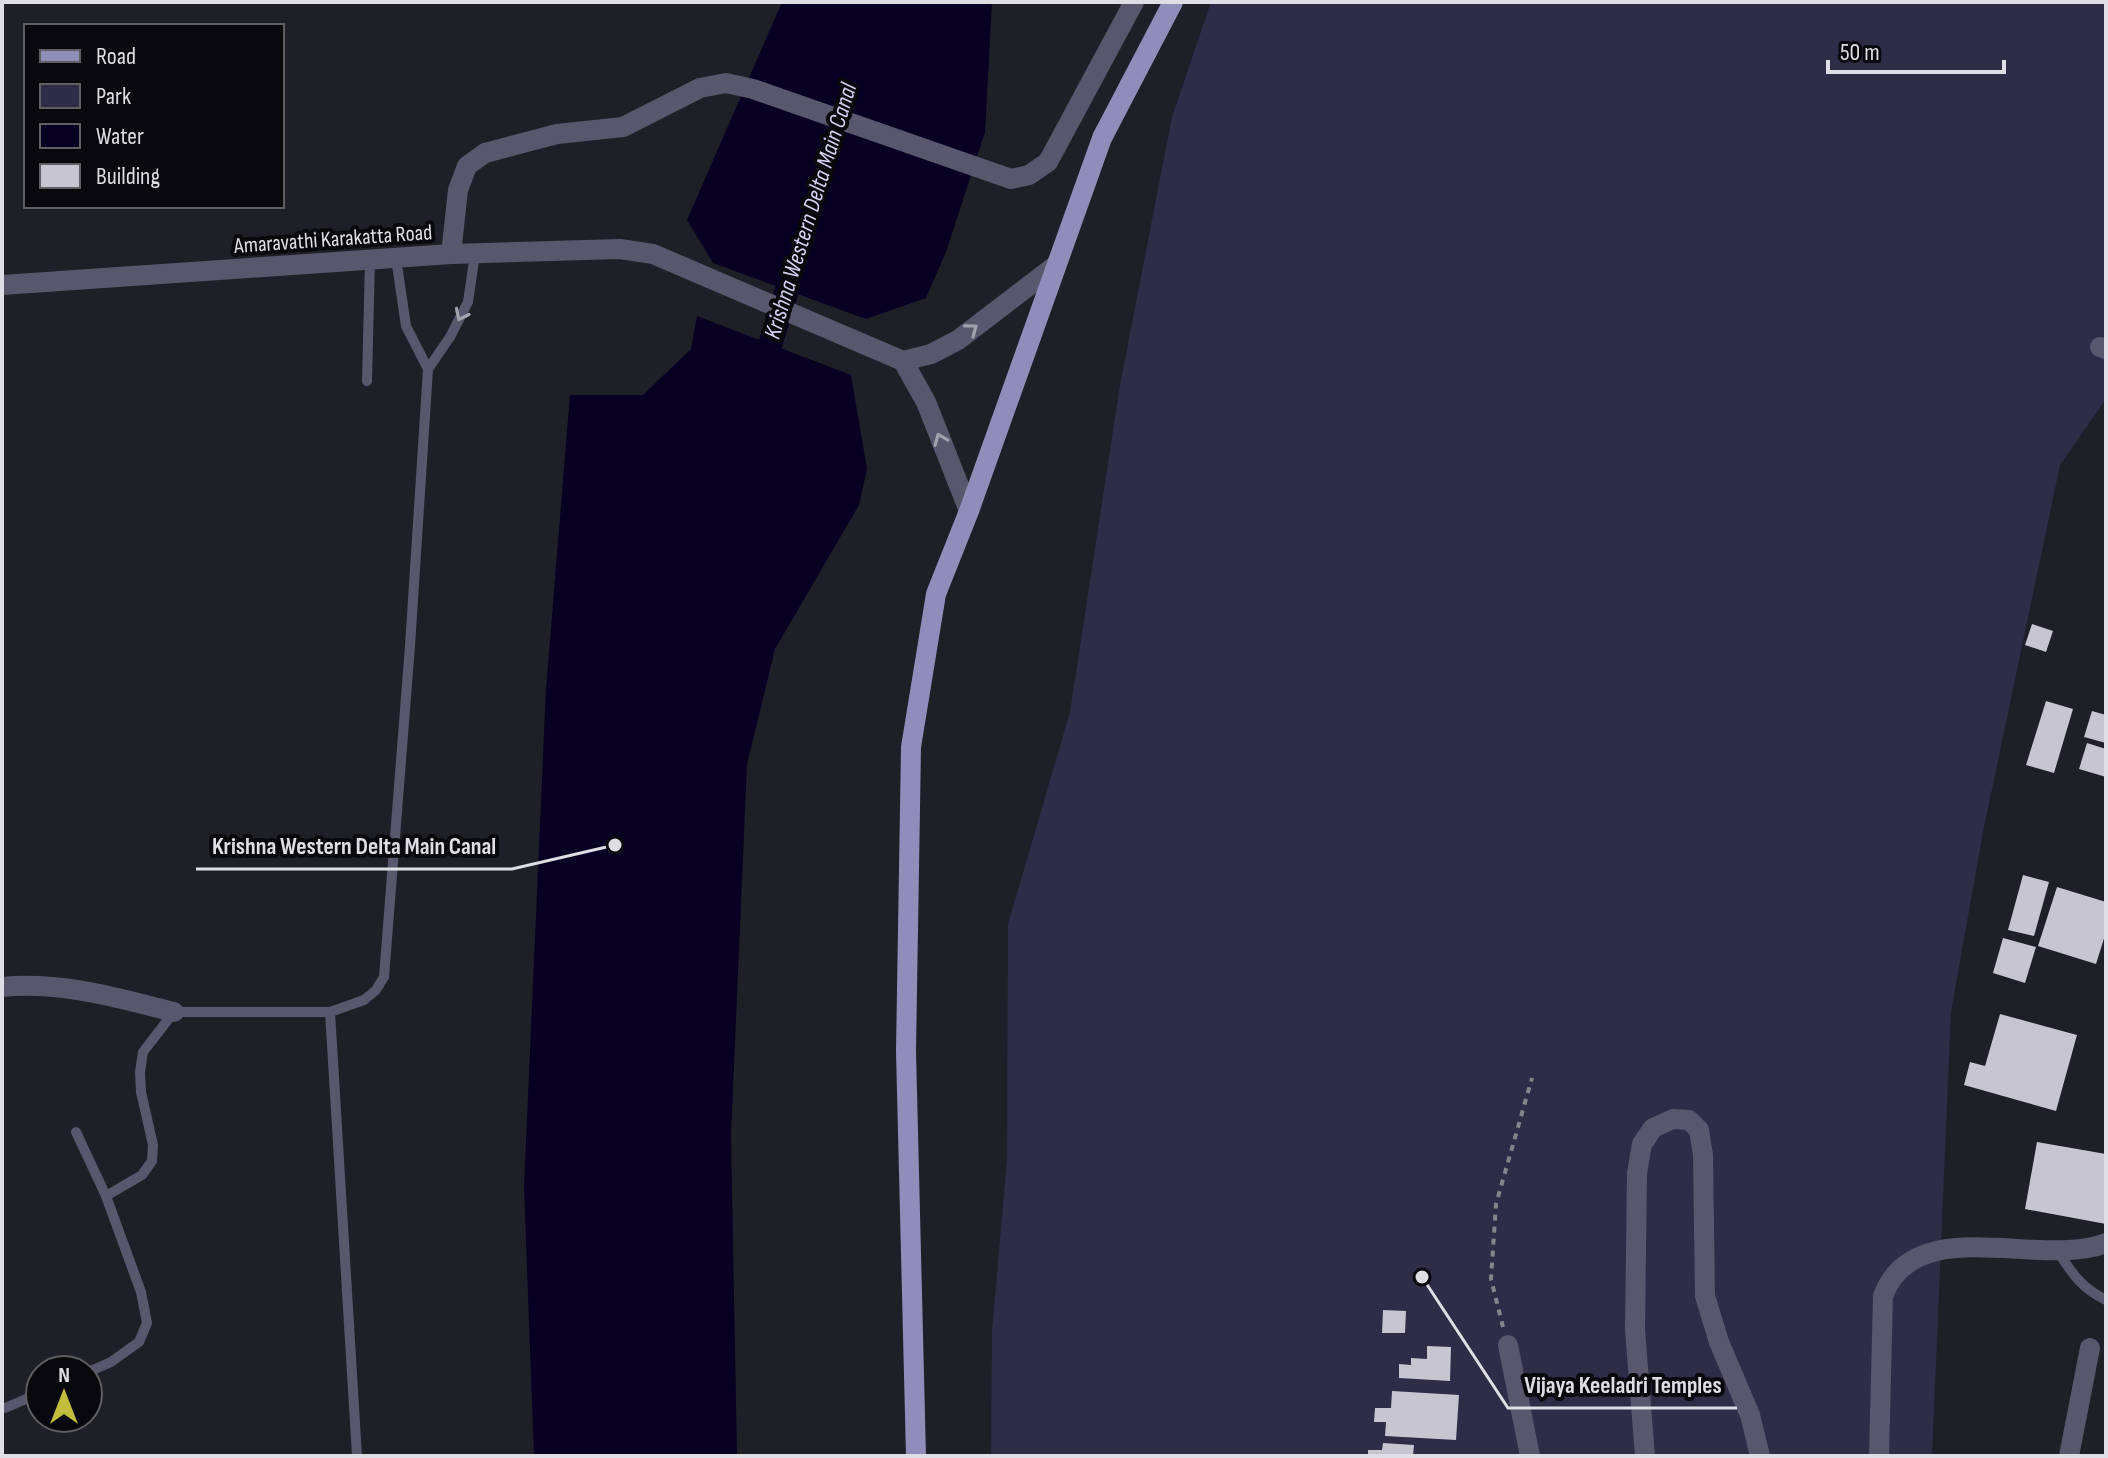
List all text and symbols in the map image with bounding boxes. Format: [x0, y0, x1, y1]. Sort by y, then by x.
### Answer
legend [24, 24, 284, 208]
scale bar [1828, 24, 2004, 74]
text: 50 m [1840, 38, 1880, 67]
text: Road [96, 42, 136, 71]
water label: Krishna Western Delta Main Canal [758, 79, 863, 343]
text: Park [96, 82, 131, 111]
text: Water [96, 122, 144, 151]
text: Building [96, 162, 160, 191]
street label: Amaravathi Karakatta Road [232, 219, 433, 260]
one-way arrow [455, 307, 471, 322]
one-way arrow [964, 324, 978, 338]
one-way arrow [933, 433, 950, 447]
callout: Krishna Western Delta Main Canal [196, 821, 512, 869]
text: Krishna Western Delta Main Canal [212, 832, 496, 861]
north arrow [24, 1354, 104, 1434]
callout: Vijaya Keeladri Temples [1508, 1360, 1737, 1408]
text: N [58, 1362, 70, 1389]
text: Vijaya Keeladri Temples [1524, 1371, 1722, 1400]

